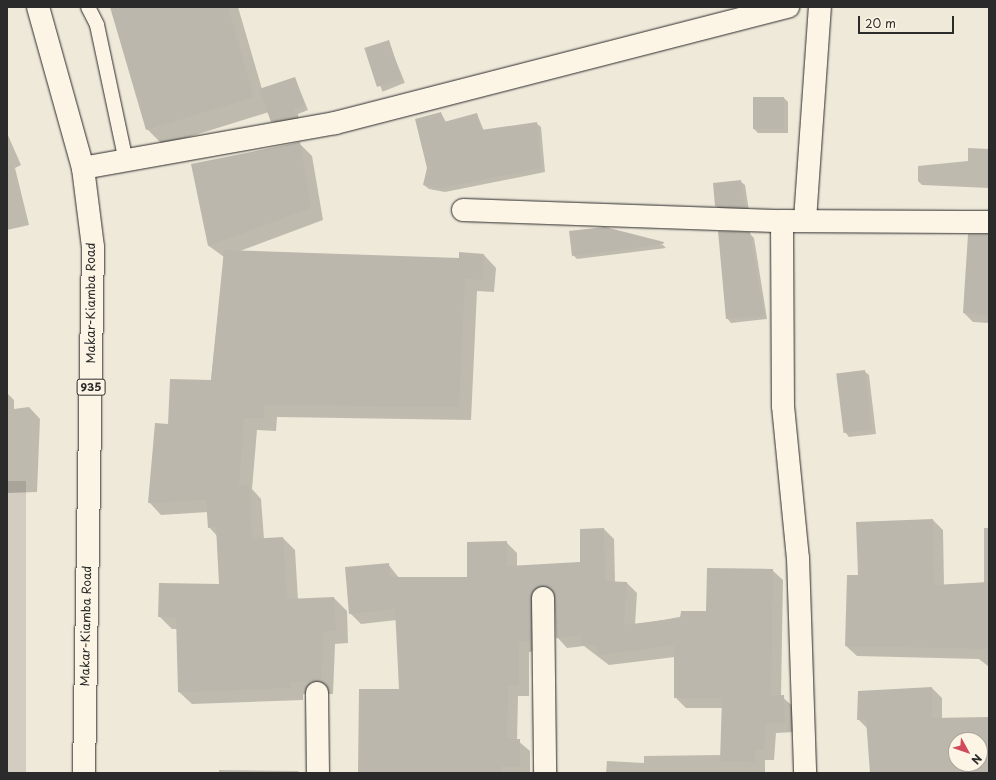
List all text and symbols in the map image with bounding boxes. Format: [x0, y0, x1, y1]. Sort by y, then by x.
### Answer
scale bar [860, 8, 956, 34]
text: 20 m [865, 14, 896, 32]
street label: Makar-Kiamba Road [84, 242, 98, 364]
road number: 935 [76, 378, 106, 396]
street label: Makar-Kiamba Road [78, 565, 94, 687]
north arrow [948, 732, 988, 772]
text: N [967, 751, 986, 768]

